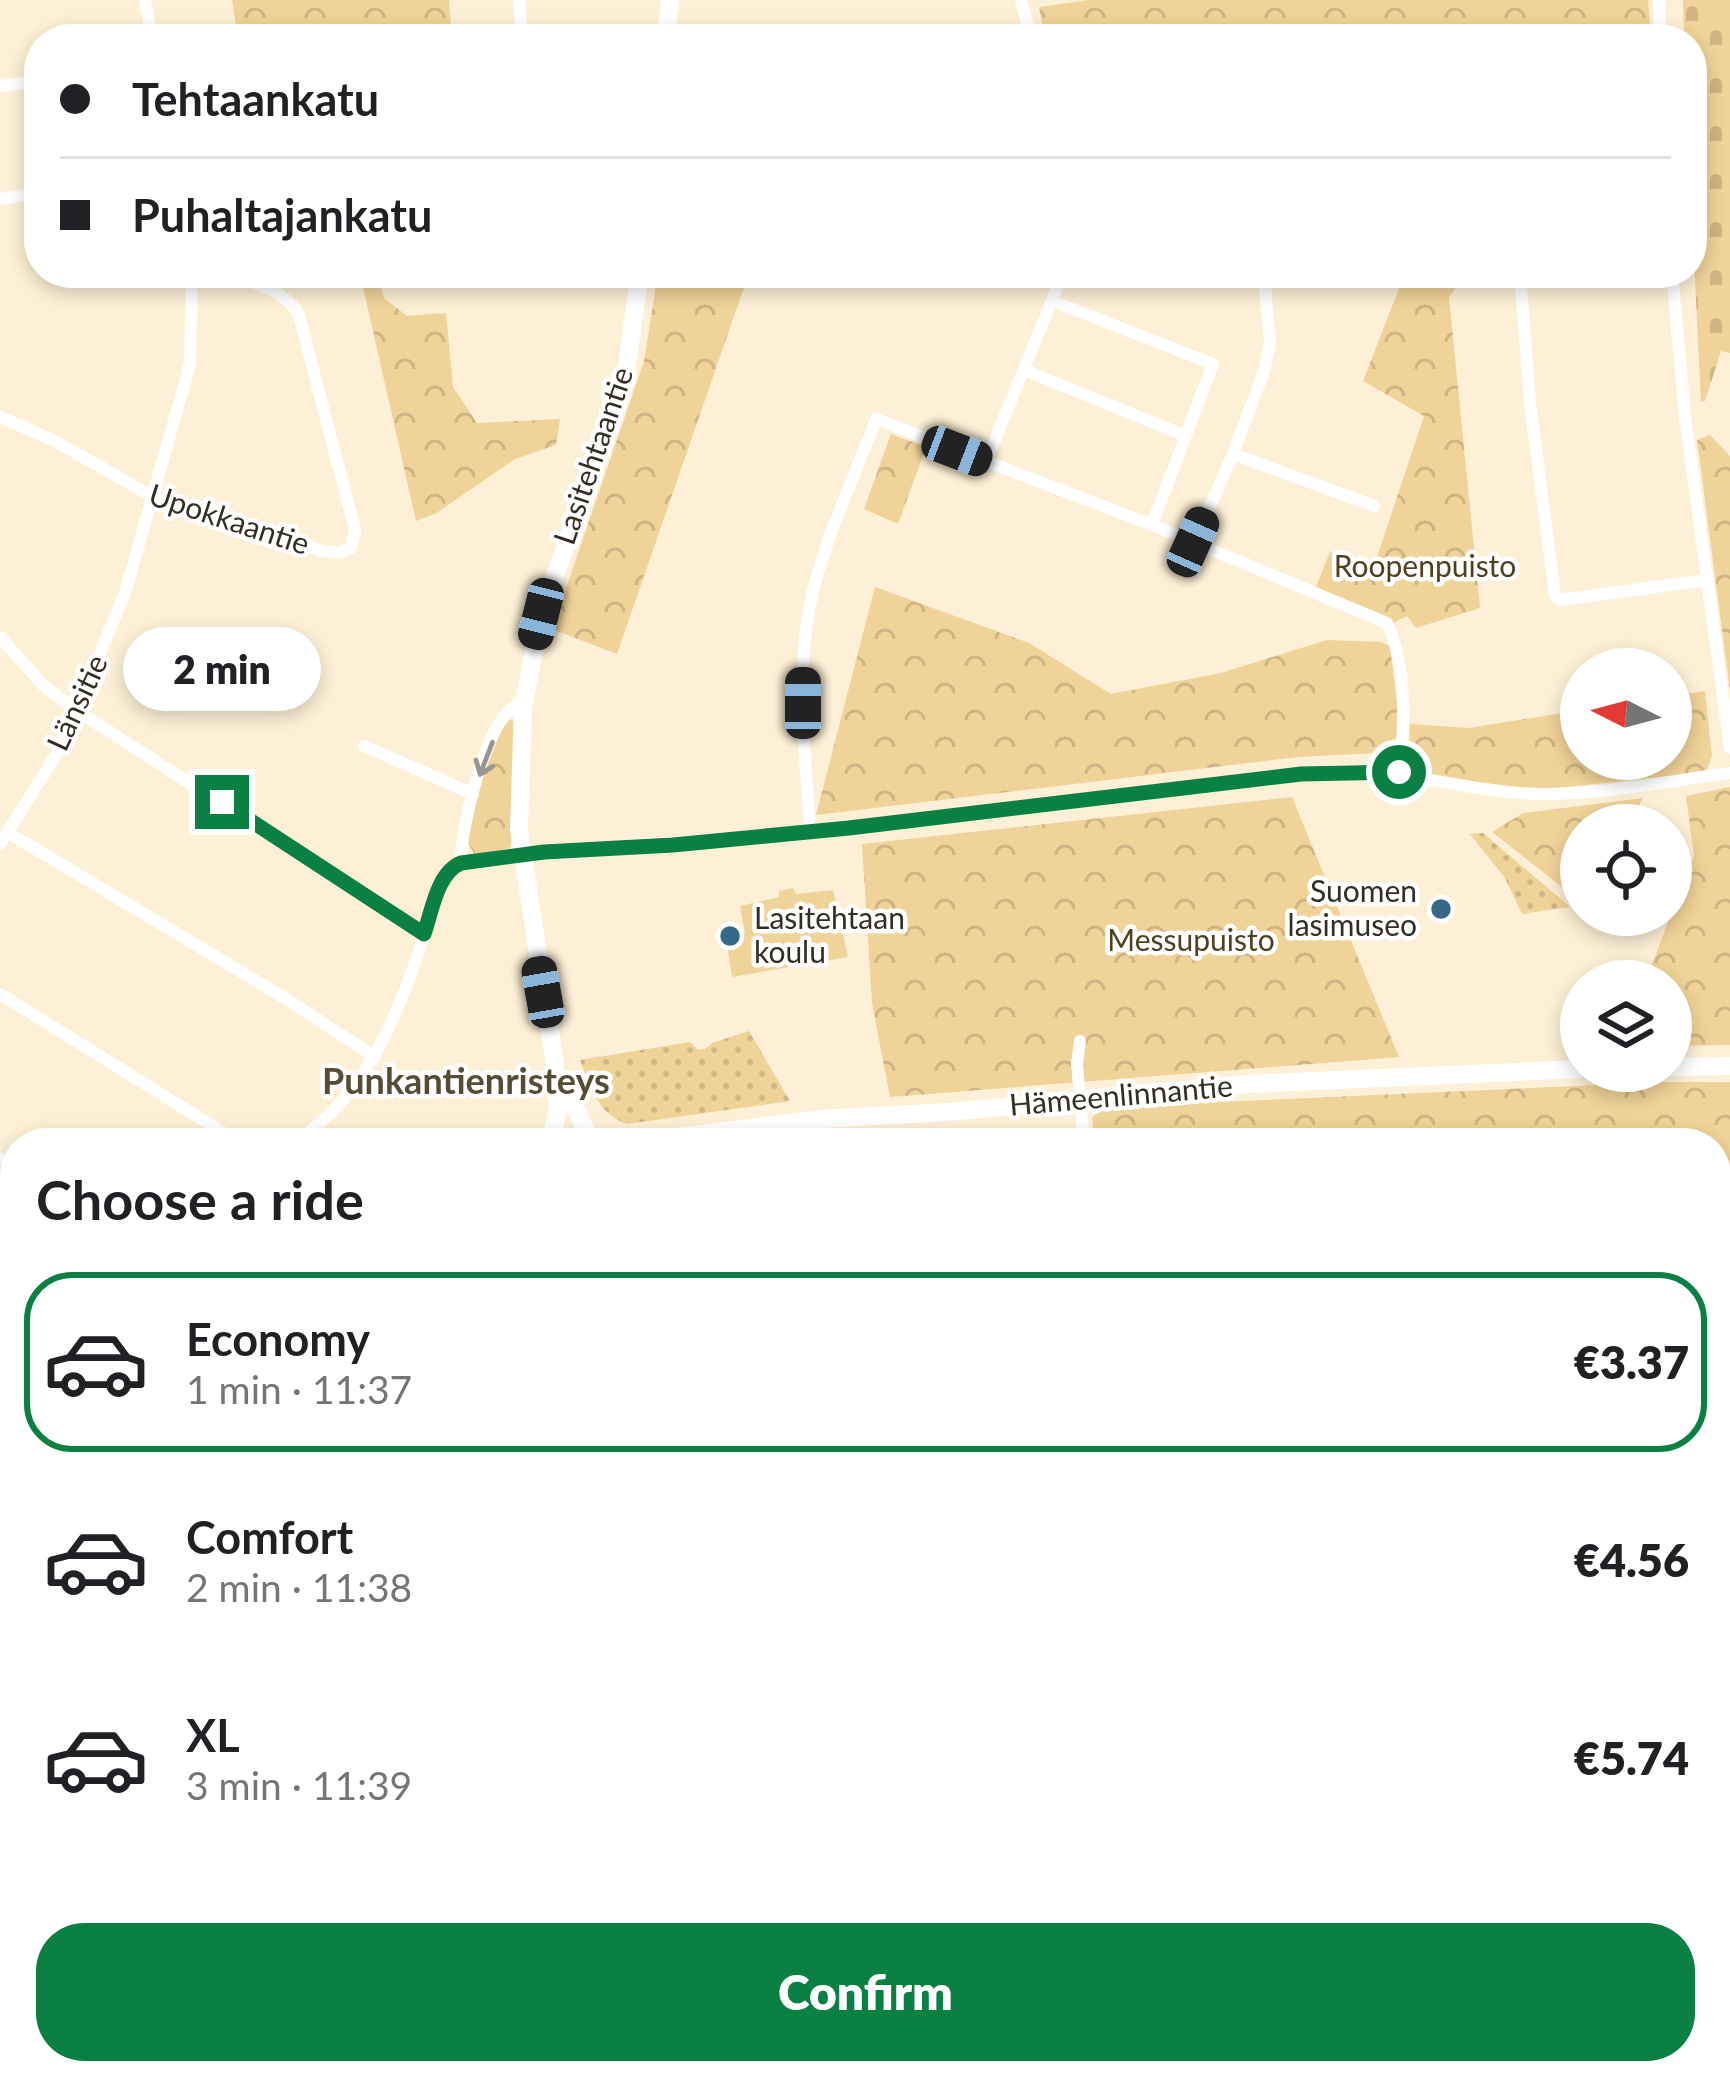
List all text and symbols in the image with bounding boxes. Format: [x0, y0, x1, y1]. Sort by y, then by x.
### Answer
text: Tehtaankatu [132, 72, 379, 126]
text: Puhaltajankatu [132, 188, 432, 242]
street label: Lasitehtaantie [545, 362, 639, 549]
car [917, 421, 997, 481]
street label: Upokkaantie [145, 475, 314, 561]
car [1162, 502, 1224, 582]
park label: Roopenpuisto [1334, 547, 1516, 583]
car [515, 575, 567, 653]
callout: 2 min [123, 628, 321, 712]
text: 2 min [173, 646, 271, 692]
north arrow [1560, 648, 1692, 780]
map controls [1560, 648, 1692, 1092]
street label: Länsitie [38, 649, 114, 756]
car [785, 667, 821, 739]
one-way arrow [473, 740, 495, 777]
route start [1372, 745, 1426, 799]
route end [195, 775, 249, 829]
button: locate [1560, 804, 1692, 936]
place label: Suomen lasimuseo [1288, 872, 1417, 942]
marker: Suomen lasimuseo [1428, 896, 1454, 922]
place label: Lasitehtaan koulu [754, 899, 905, 969]
park label: Messupuisto [1107, 921, 1275, 957]
marker: Lasitehtaan koulu [717, 923, 743, 949]
car [519, 953, 567, 1031]
button: layers [1560, 960, 1692, 1092]
district label: Punkantienristeys [322, 1058, 610, 1102]
street label: Hämeenlinnantie [1008, 1066, 1234, 1122]
text: Choose a ride [36, 1167, 364, 1232]
icon: car [42, 1308, 150, 1416]
text: Economy [186, 1312, 370, 1366]
text: €3.37 [1574, 1335, 1689, 1389]
text: 1 min · 11:37 [186, 1366, 412, 1412]
icon: car [42, 1506, 150, 1614]
text: Comfort [186, 1510, 353, 1564]
text: €4.56 [1574, 1533, 1689, 1587]
text: 2 min · 11:38 [186, 1564, 412, 1610]
icon: car [42, 1704, 150, 1812]
text: XL [186, 1708, 240, 1762]
text: €5.74 [1574, 1731, 1689, 1785]
text: 3 min · 11:39 [186, 1762, 412, 1808]
button: Confirm [36, 1923, 1695, 2061]

